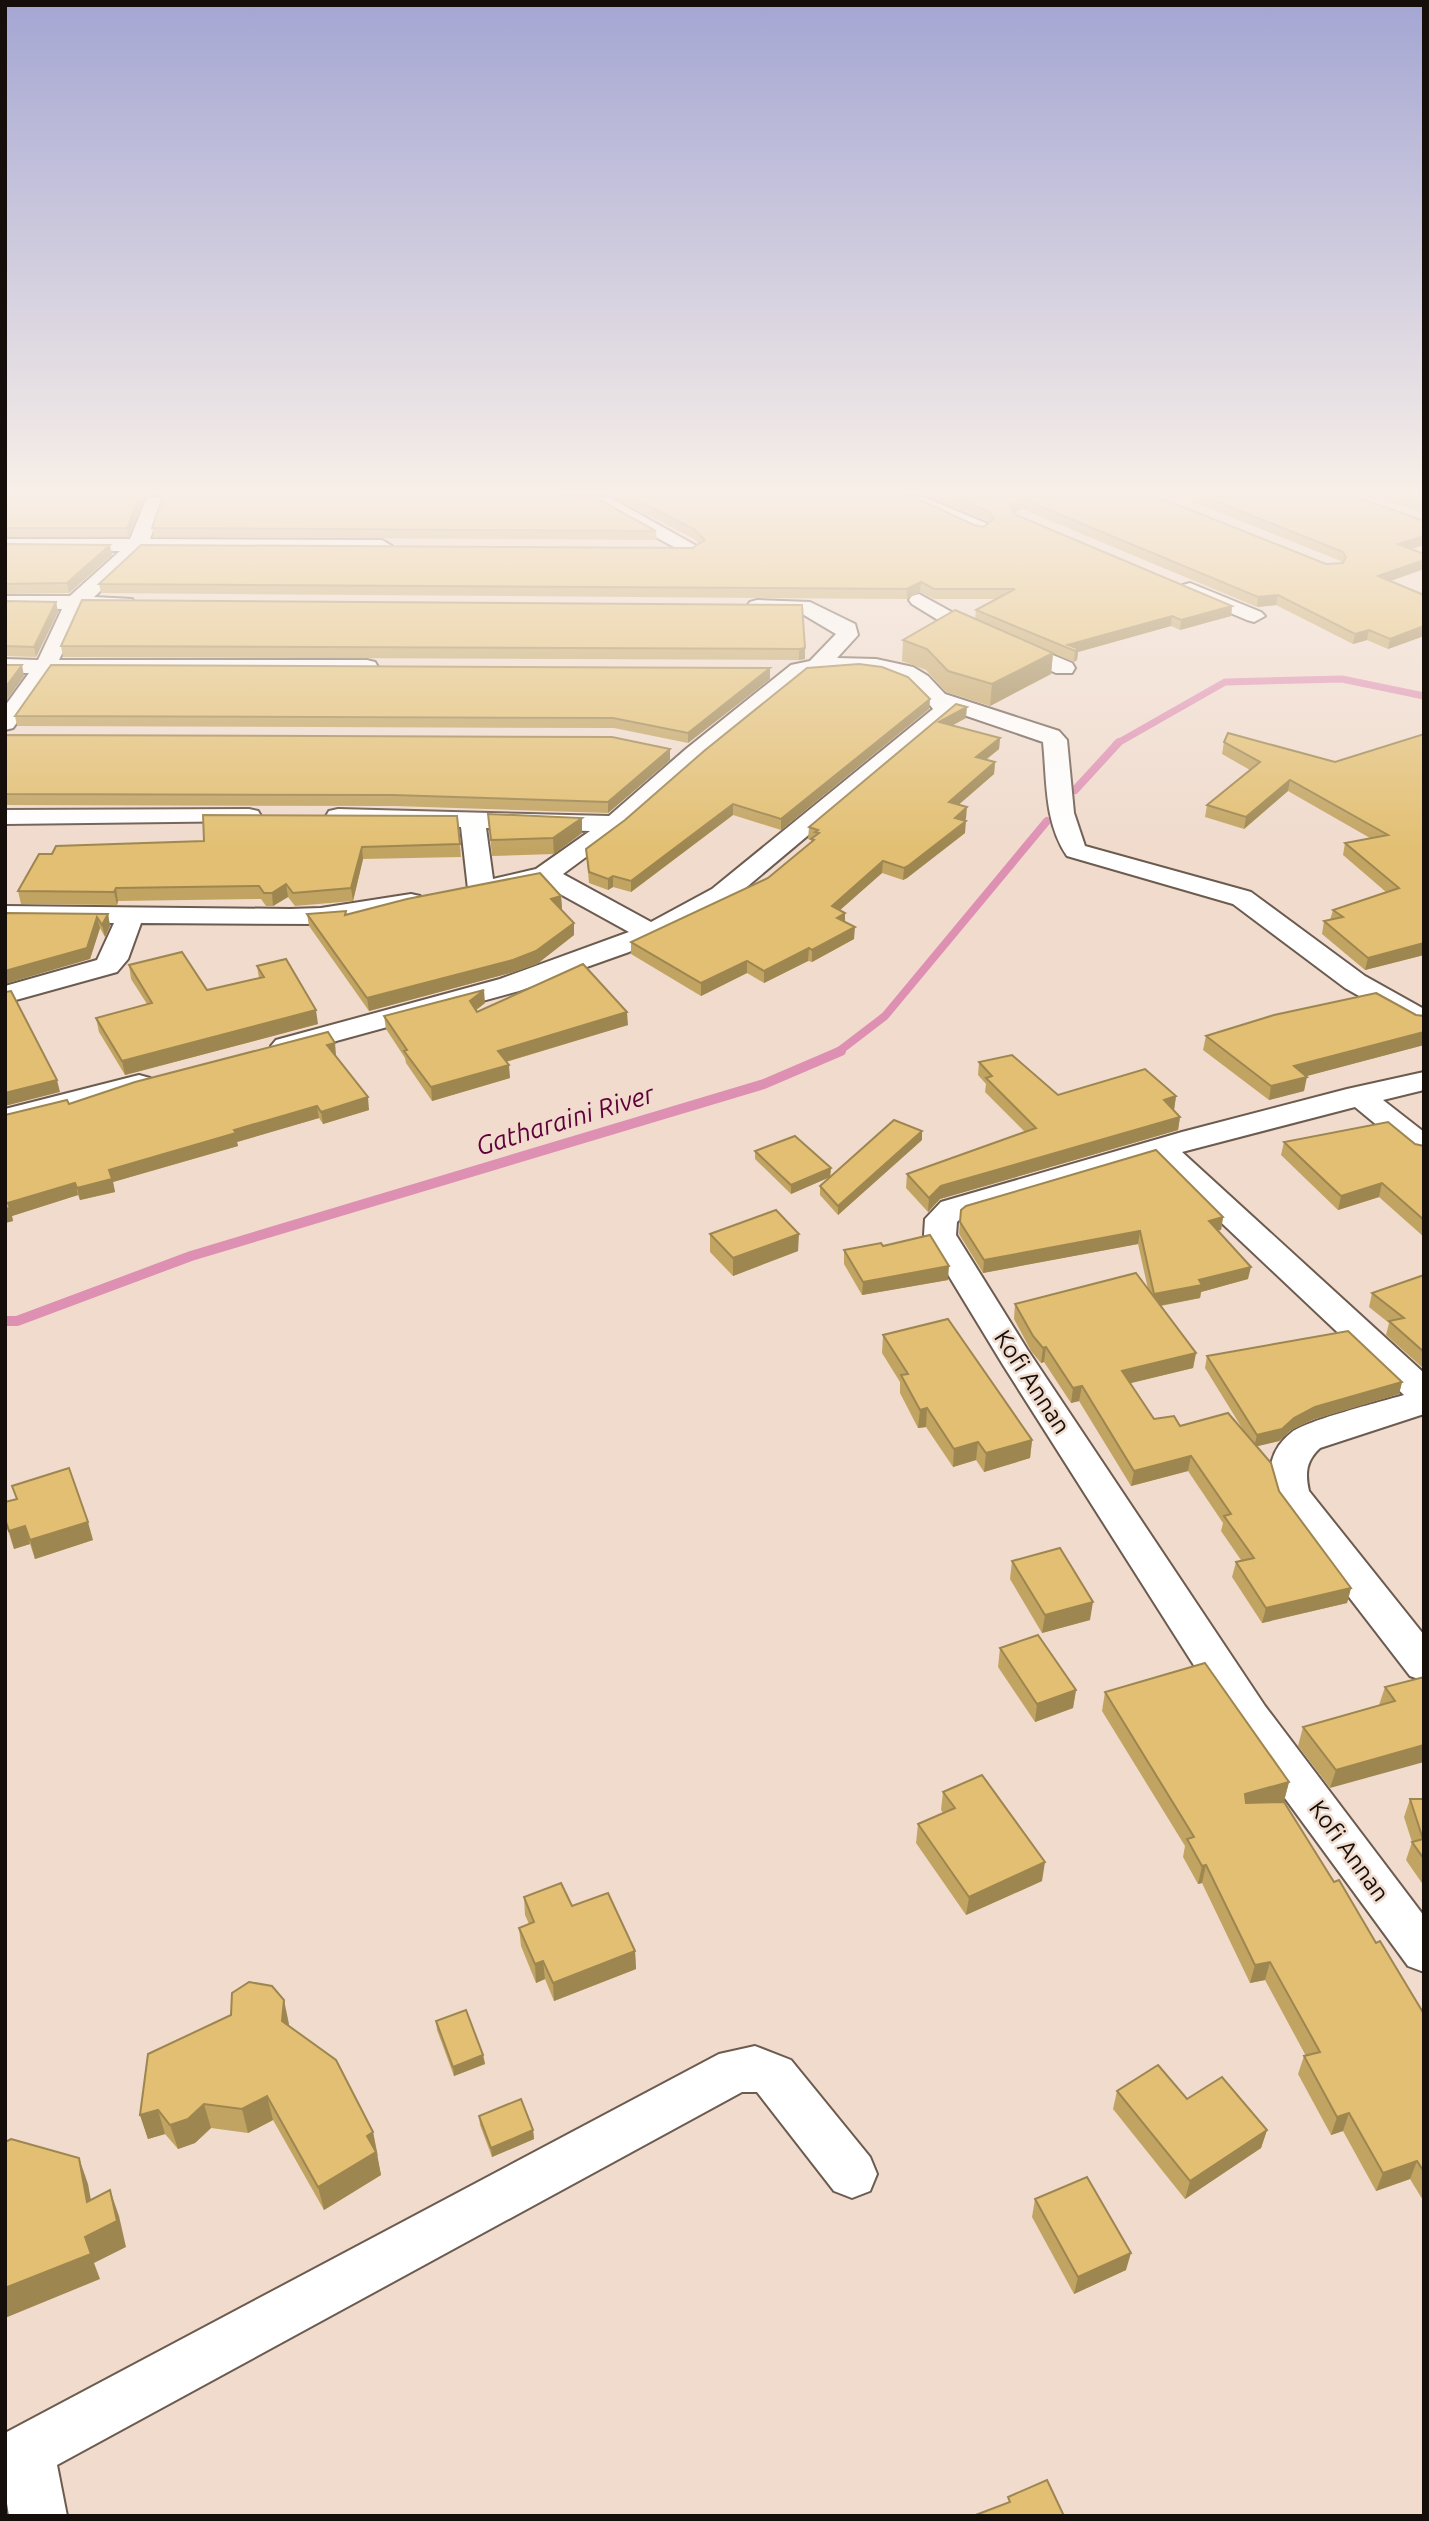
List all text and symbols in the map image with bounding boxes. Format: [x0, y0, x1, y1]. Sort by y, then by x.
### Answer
water label: Gatharaini River [472, 1078, 658, 1160]
street label: Kofi Annan [989, 1325, 1076, 1439]
street label: Kofi Annan [1304, 1795, 1395, 1906]

